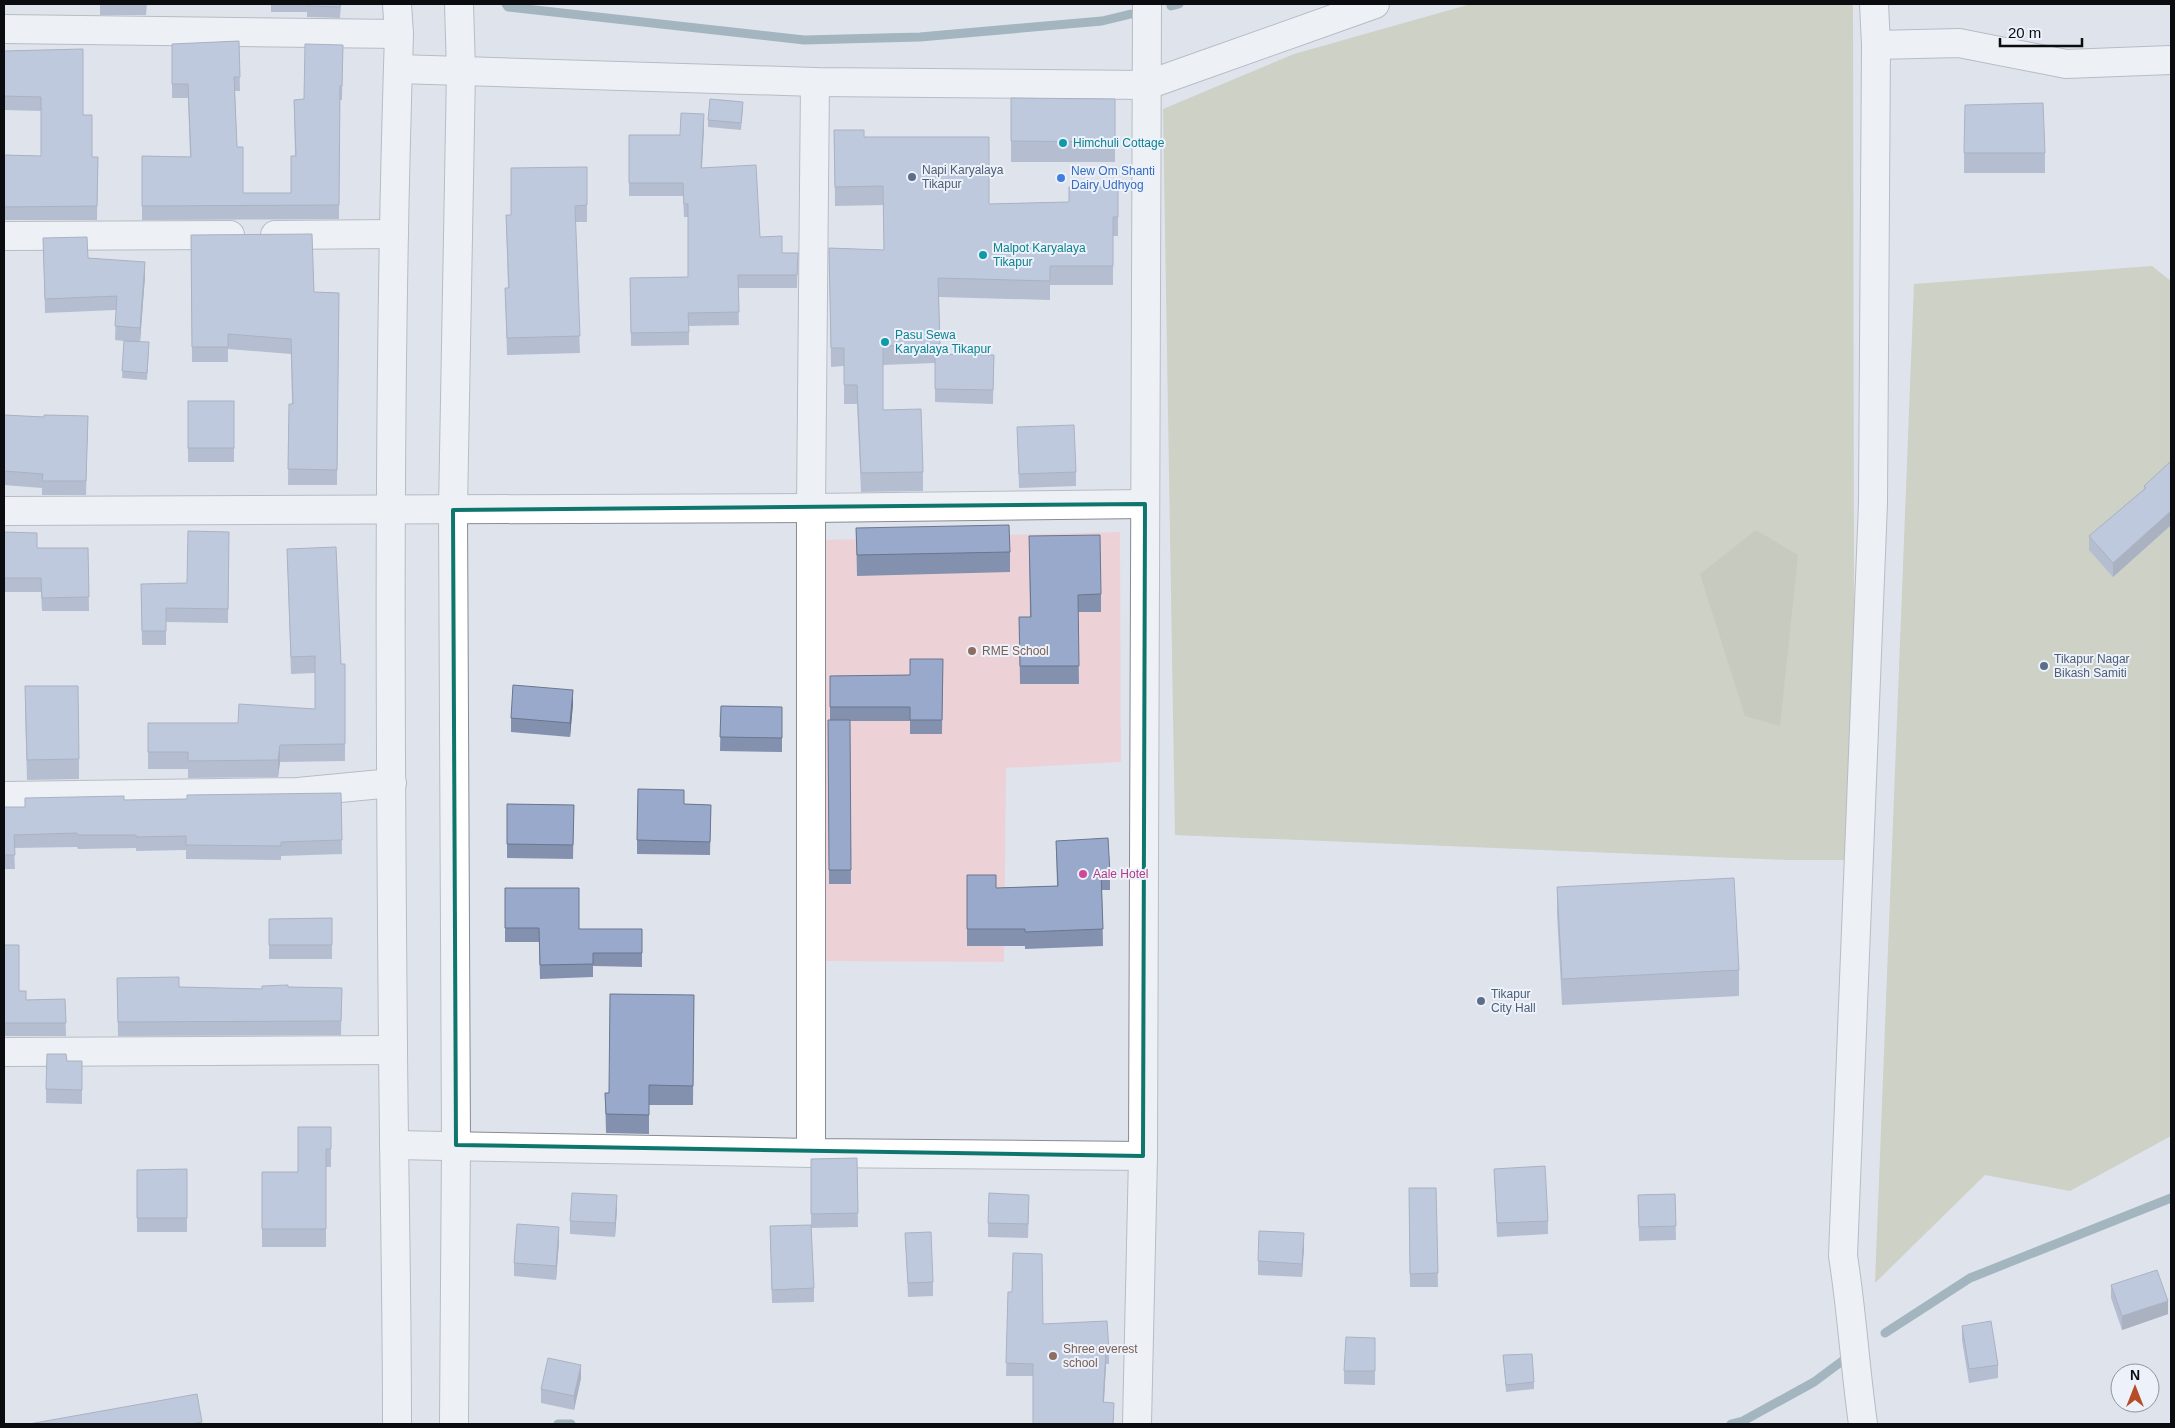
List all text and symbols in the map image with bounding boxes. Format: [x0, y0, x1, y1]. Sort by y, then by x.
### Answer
scale bar [2000, 15, 2082, 47]
text: 20 m [2008, 24, 2041, 41]
place label: Himchuli Cottage [1073, 136, 1165, 150]
marker: Himchuli Cottage [1057, 137, 1069, 149]
place label: Napi Karyalaya Tikapur [922, 163, 1004, 191]
place label: New Om Shanti Dairy Udhyog [1071, 164, 1155, 192]
marker: Napi Karyalaya Tikapur [906, 171, 918, 183]
marker: New Om Shanti Dairy Udhyog [1055, 172, 1067, 184]
place label: Malpot Karyalaya Tikapur [993, 241, 1086, 269]
marker: Malpot Karyalaya Tikapur [977, 249, 989, 261]
place label: Pasu Sewa Karyalaya Tikapur [895, 328, 991, 356]
marker: Pasu Sewa Karyalaya Tikapur [879, 336, 891, 348]
place label: RME School [982, 644, 1049, 658]
marker: RME School [966, 645, 978, 657]
place label: Tikapur Nagar Bikash Samiti [2054, 652, 2130, 680]
marker: Tikapur Nagar Bikash Samiti [2038, 660, 2050, 672]
place label: Aale Hotel [1093, 867, 1148, 881]
marker: Aale Hotel [1077, 868, 1089, 880]
place label: Tikapur City Hall [1491, 987, 1536, 1015]
marker: Tikapur City Hall [1475, 995, 1487, 1007]
place label: Shree everest school [1063, 1342, 1138, 1370]
marker: Shree everest school [1047, 1350, 1059, 1362]
north arrow [2110, 1363, 2160, 1413]
text: N [2130, 1367, 2140, 1383]

